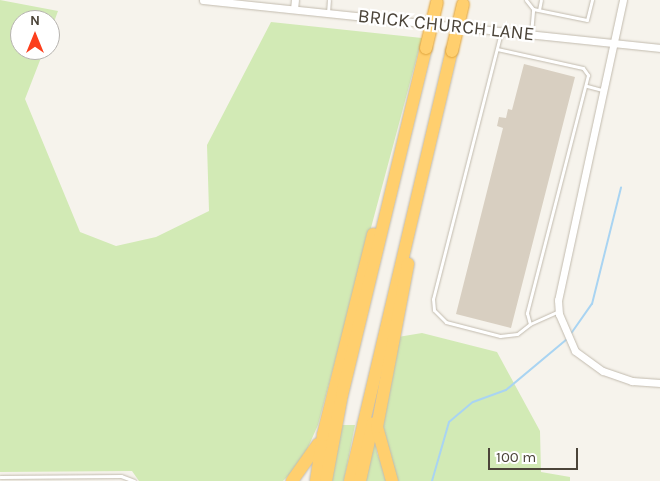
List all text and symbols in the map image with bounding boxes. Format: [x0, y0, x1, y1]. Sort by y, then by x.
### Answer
street label: BRICK CHURCH LANE [357, 5, 535, 47]
north arrow [10, 10, 60, 60]
text: N [30, 12, 40, 29]
scale bar [490, 438, 580, 470]
text: 100 m [496, 448, 536, 466]

